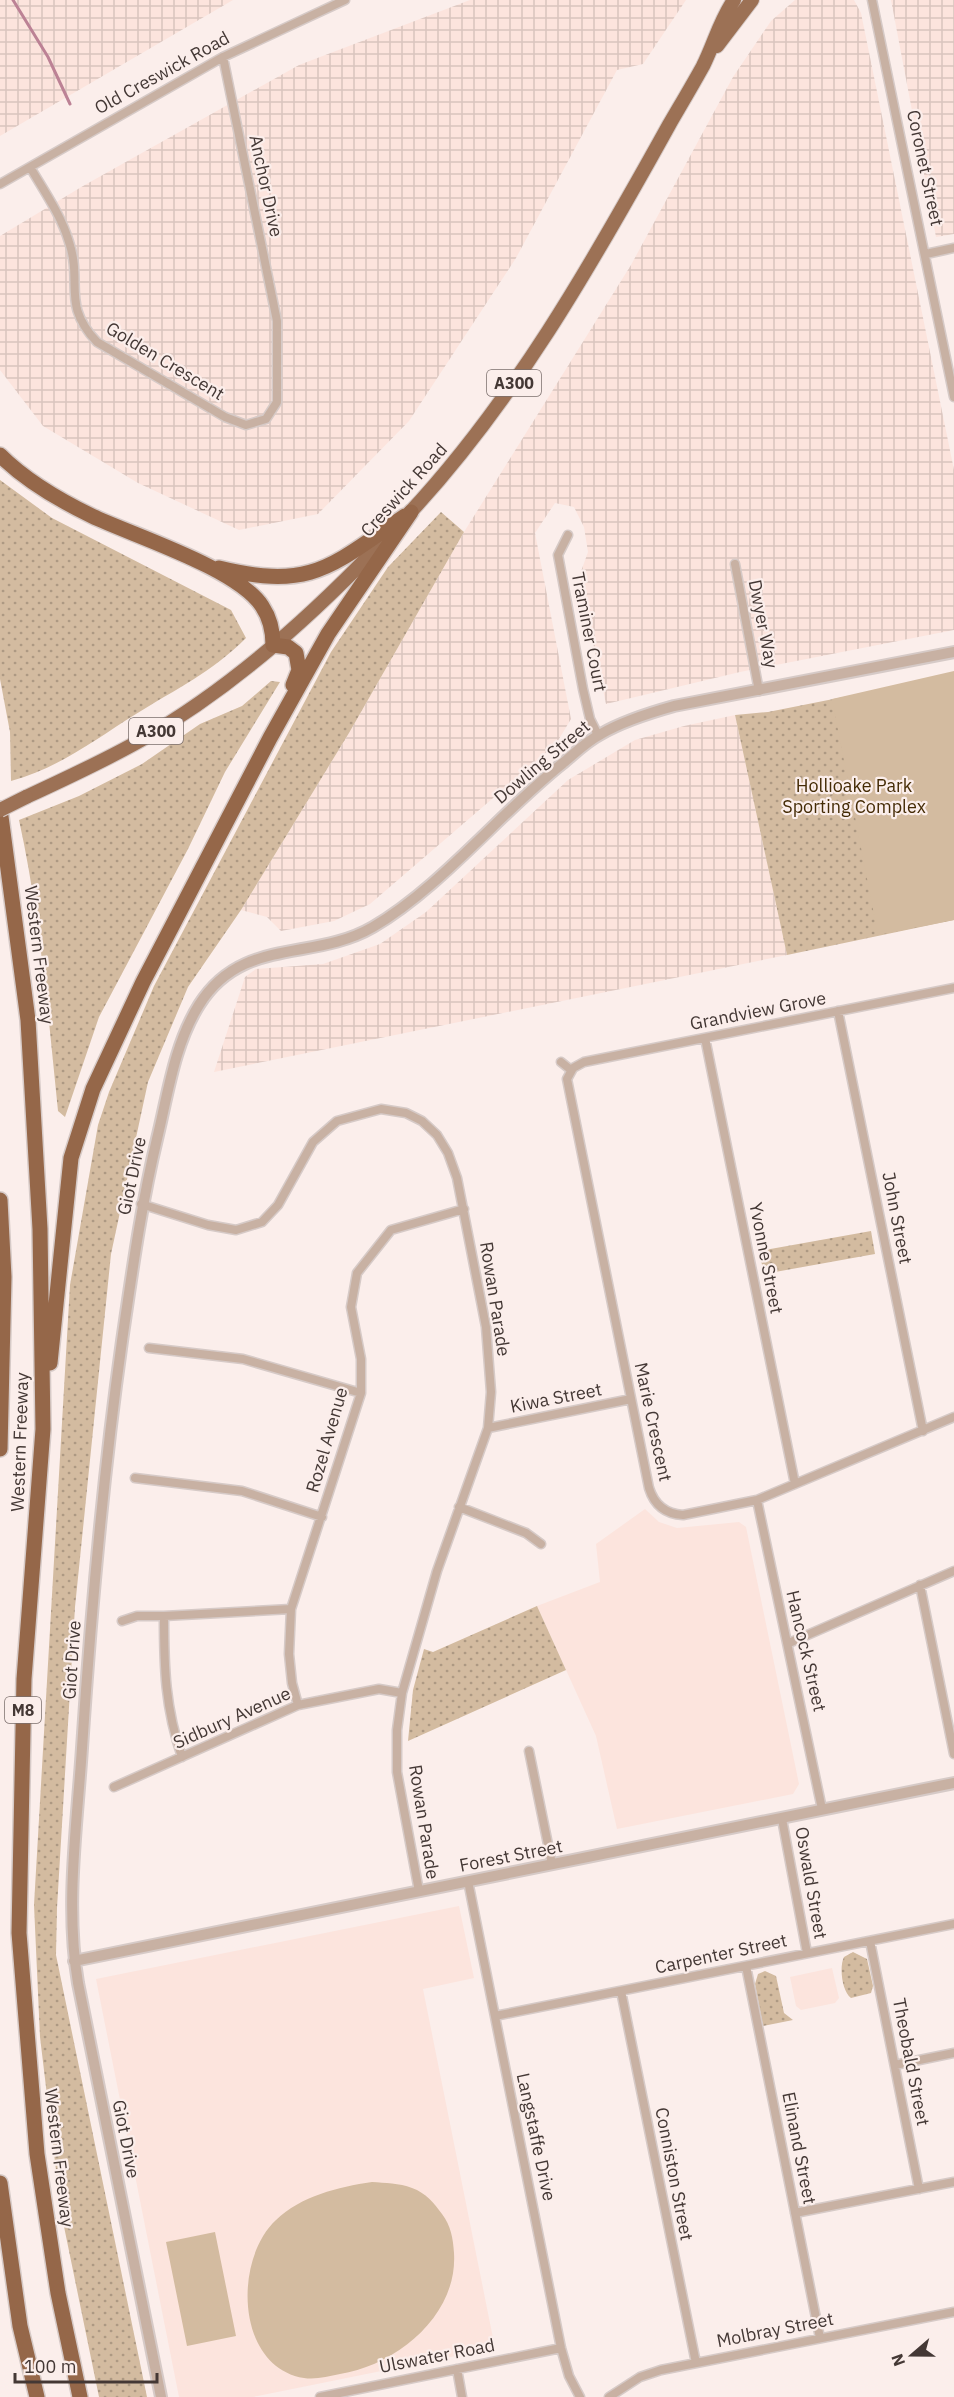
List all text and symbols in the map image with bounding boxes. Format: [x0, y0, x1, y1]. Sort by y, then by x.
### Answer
street label: Old Creswick Road [90, 26, 233, 119]
street label: Coronet Street [902, 108, 949, 228]
street label: Anchor Drive [244, 133, 289, 239]
street label: Golden Crescent [102, 316, 229, 405]
road number: A300 [487, 370, 541, 396]
street label: Creswick Road [355, 438, 452, 541]
street label: Traminer Court [567, 570, 612, 694]
street label: Dwyer Way [744, 578, 783, 670]
street label: Dowling Street [489, 715, 595, 809]
road number: A300 [129, 718, 183, 744]
park label: Hollioake Park Sporting Complex [782, 774, 926, 818]
street label: Western Freeway [20, 884, 59, 1026]
street label: Grandview Grove [688, 986, 828, 1035]
street label: Giot Drive [112, 1135, 151, 1217]
street label: John Street [877, 1170, 918, 1266]
street label: Yvonne Street [744, 1200, 789, 1316]
street label: Rowan Parade [475, 1240, 516, 1358]
street label: Marie Crescent [630, 1360, 677, 1484]
street label: Western Freeway [6, 1372, 33, 1512]
street label: Kiwa Street [508, 1377, 604, 1418]
street label: Rozel Avenue [301, 1384, 353, 1495]
street label: Hancock Street [781, 1588, 832, 1714]
street label: Giot Drive [57, 1619, 86, 1700]
street label: Sidbury Avenue [169, 1681, 294, 1754]
road number: M8 [5, 1697, 41, 1723]
street label: Rowan Parade [404, 1763, 445, 1881]
street label: Oswald Street [790, 1825, 833, 1941]
street label: Forest Street [457, 1834, 564, 1877]
street label: Carpenter Street [653, 1928, 789, 1979]
street label: Theobald Street [888, 1996, 935, 2128]
street label: Langstaffe Drive [512, 2071, 561, 2203]
street label: Western Freeway [40, 2087, 79, 2229]
street label: Elinand Street [777, 2090, 822, 2206]
street label: Giot Drive [108, 2098, 145, 2180]
street label: Conniston Street [650, 2105, 699, 2242]
street label: Molbray Street [714, 2307, 835, 2352]
north arrow [882, 2325, 942, 2385]
street label: Ulswater Road [377, 2333, 497, 2378]
scale bar [15, 2346, 158, 2384]
text: N [887, 2351, 909, 2369]
text: 100 m [24, 2355, 76, 2378]

